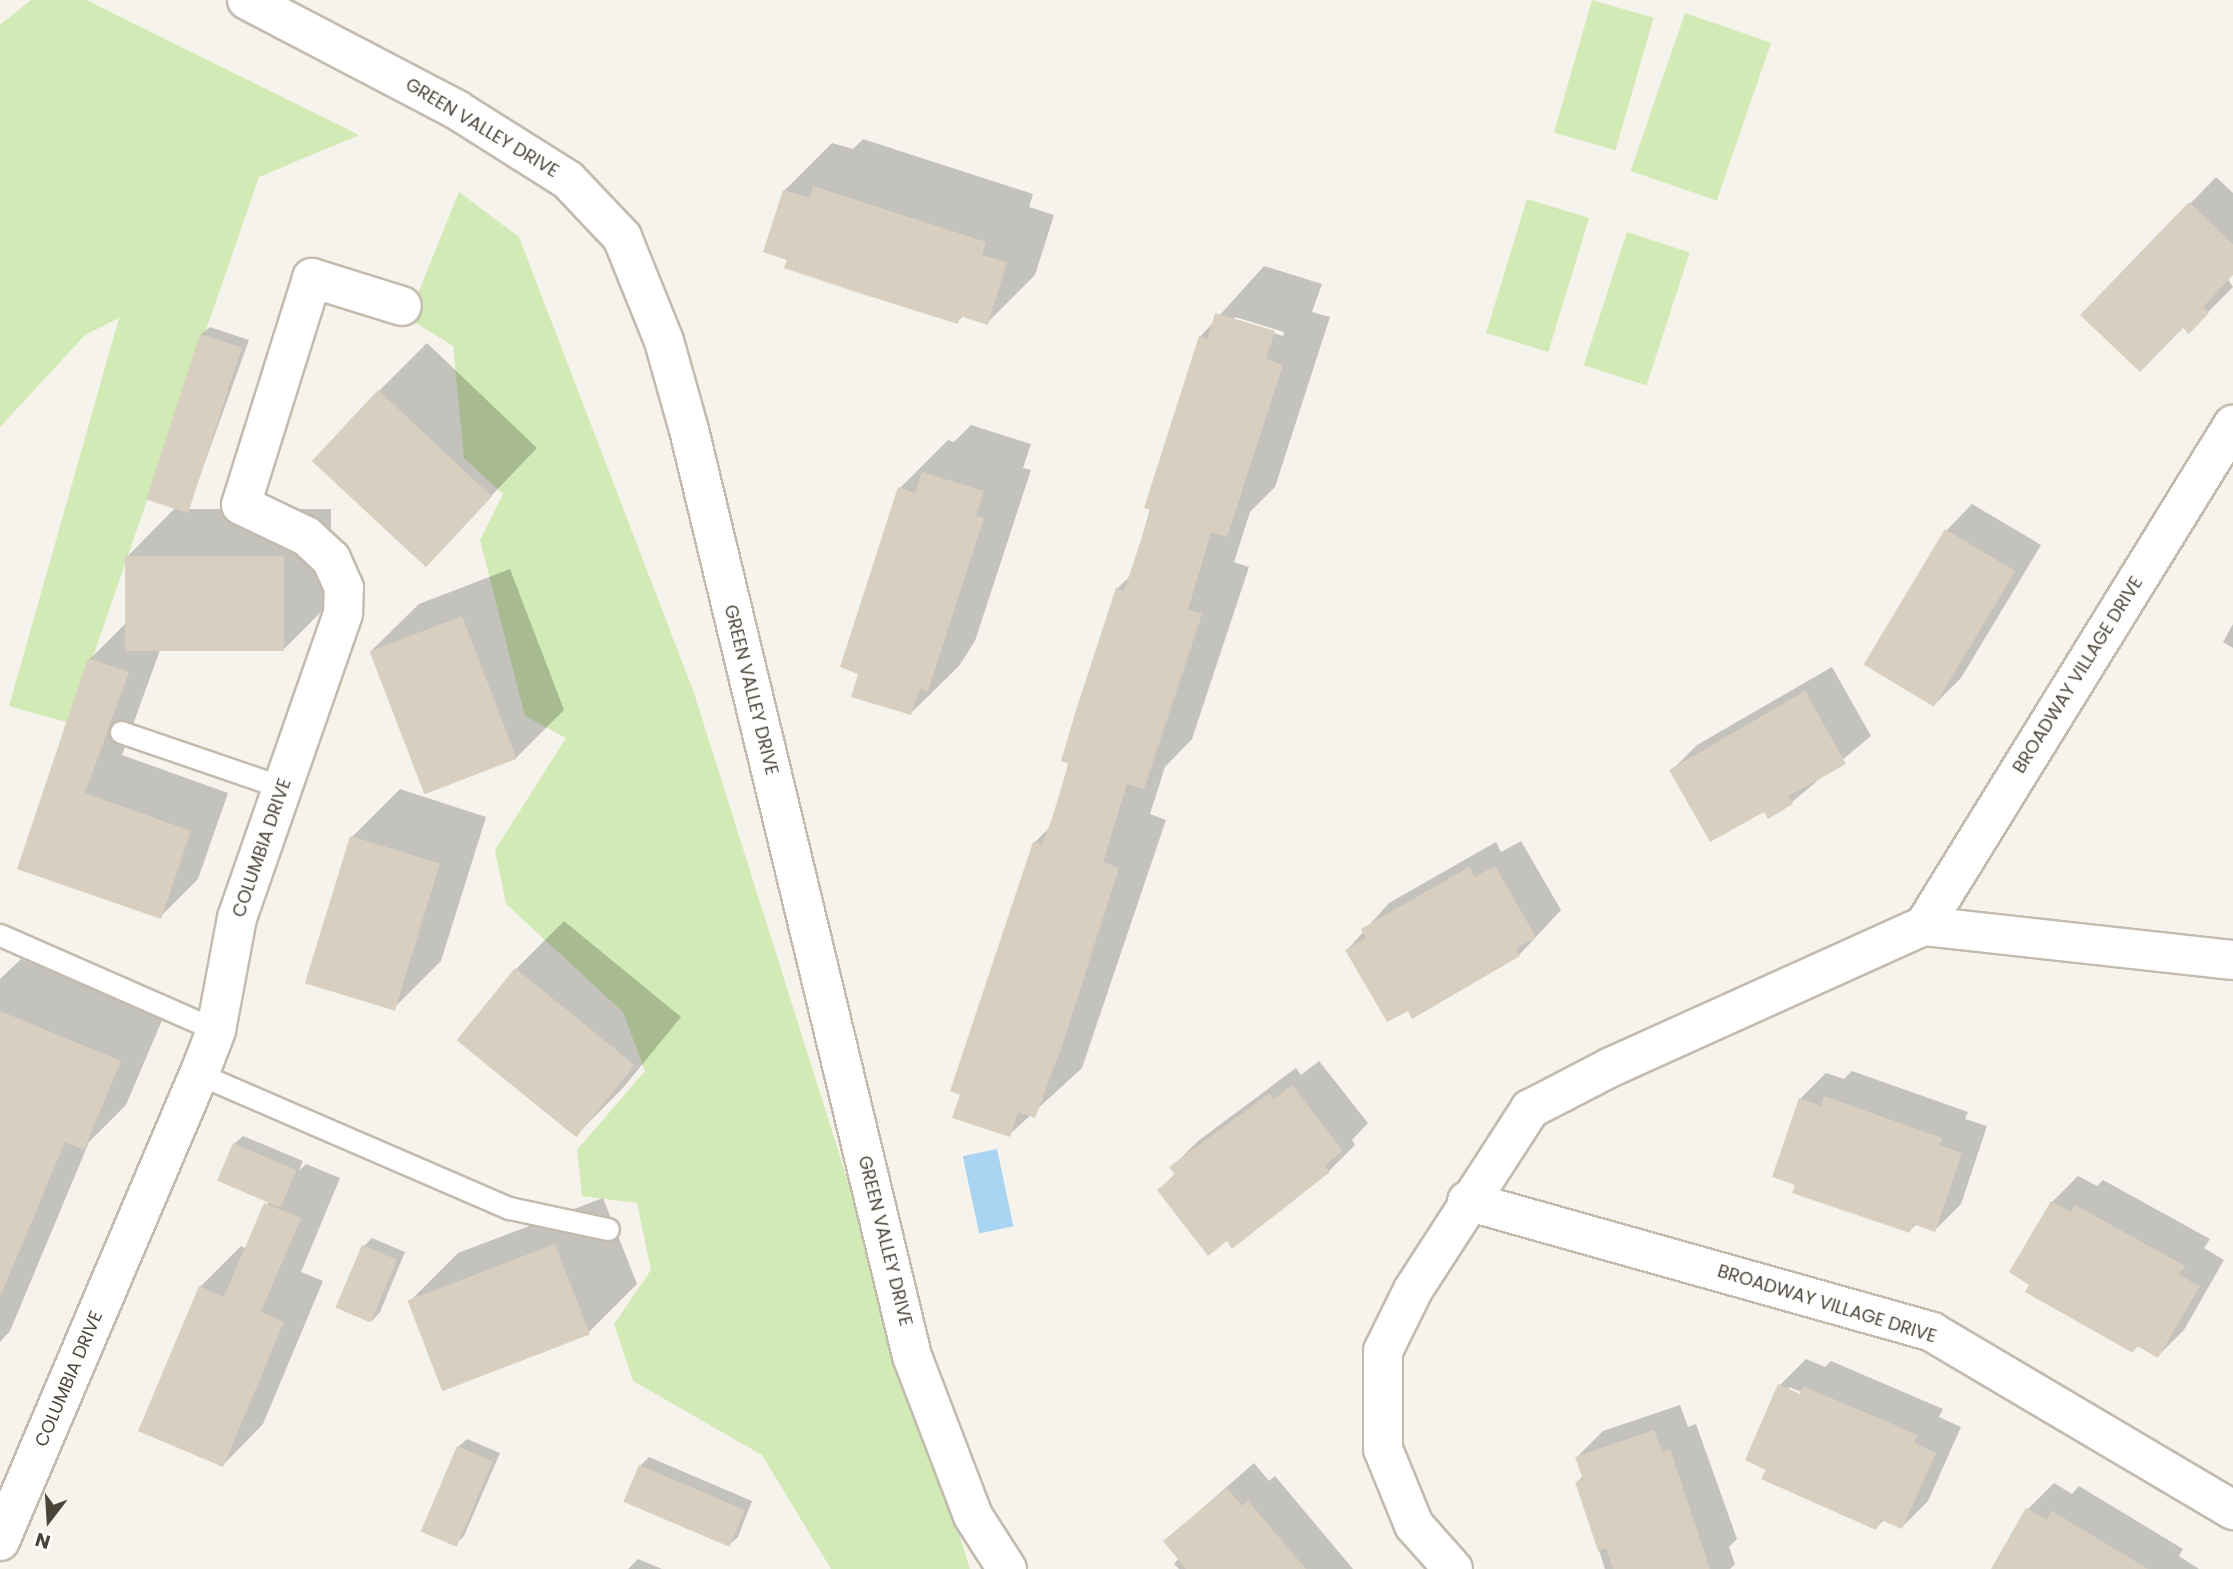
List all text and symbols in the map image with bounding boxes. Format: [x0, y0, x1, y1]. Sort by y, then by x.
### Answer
street label: GREEN VALLEY DRIVE [402, 74, 562, 182]
street label: BROADWAY VILLAGE DRIVE [2008, 573, 2148, 777]
street label: GREEN VALLEY DRIVE [719, 603, 783, 777]
street label: COLUMBIA DRIVE [228, 776, 296, 920]
street label: GREEN VALLEY DRIVE [853, 1154, 917, 1328]
street label: BROADWAY VILLAGE DRIVE [1715, 1260, 1939, 1348]
street label: COLUMBIA DRIVE [31, 1308, 107, 1450]
north arrow [14, 1485, 84, 1555]
text: N [32, 1526, 54, 1556]

